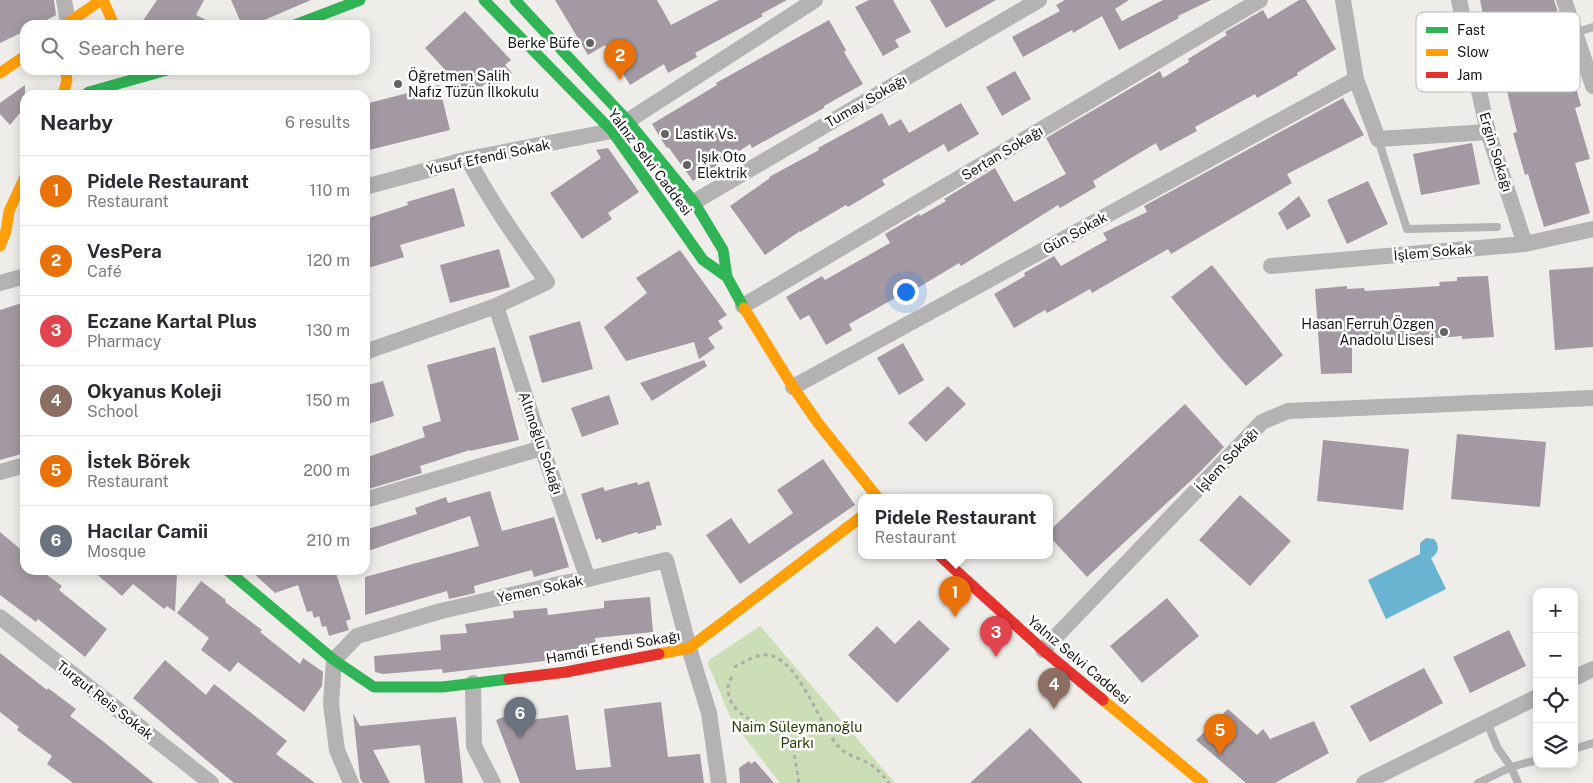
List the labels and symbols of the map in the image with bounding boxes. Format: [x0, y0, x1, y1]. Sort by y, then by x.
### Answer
legend [1416, 12, 1580, 92]
text: Fast [1457, 22, 1485, 38]
place label: Berke Büfe [507, 35, 580, 51]
marker: Berke Büfe [584, 37, 596, 49]
pin: 2 [604, 39, 636, 80]
text: Slow [1457, 44, 1489, 60]
place label: Öğretmen Salih Nafız Tüzün İlkokulu [408, 66, 539, 100]
text: Jam [1457, 67, 1482, 83]
street label: Tumay Sokağı [823, 71, 909, 131]
marker: Öğretmen Salih Nafız Tüzün İlkokulu [392, 78, 404, 90]
street label: Yalnız Selvi Caddesi [605, 106, 695, 218]
street label: Ergin Sokağı [1476, 110, 1516, 194]
street label: Sertan Sokağı [958, 122, 1046, 184]
place label: Lastik Vs. [675, 126, 737, 142]
marker: Lastik Vs. [659, 128, 671, 140]
street label: Yusuf Efendi Sokak [425, 136, 551, 178]
place label: Işık Oto Elektrik [697, 149, 747, 181]
marker: Işık Oto Elektrik [681, 159, 693, 171]
street label: Gün Sokak [1040, 209, 1110, 257]
street label: İşlem Sokak [1393, 239, 1473, 263]
your location [893, 279, 919, 305]
place label: Hasan Ferruh Özgen Anadolu Lisesi [1301, 314, 1434, 348]
marker: Hasan Ferruh Özgen Anadolu Lisesi [1438, 326, 1450, 338]
street label: Altınoğlu Sokağı [516, 390, 566, 496]
street label: İşlem Sokağı [1191, 423, 1261, 496]
street label: Yemen Sokak [495, 572, 585, 606]
pin: 1 [939, 576, 971, 617]
street label: Yalnız Selvi Caddesi [1025, 612, 1133, 708]
pin: 3 [980, 616, 1012, 657]
street label: Hamdi Efendi Sokağı [545, 627, 681, 667]
street label: Turgut Reis Sokak [54, 657, 157, 743]
pin: 4 [1038, 668, 1070, 709]
pin: 6 [504, 697, 536, 738]
pin: 5 [1204, 714, 1236, 755]
park label: Naim Süleymanoğlu Parkı [732, 719, 862, 751]

